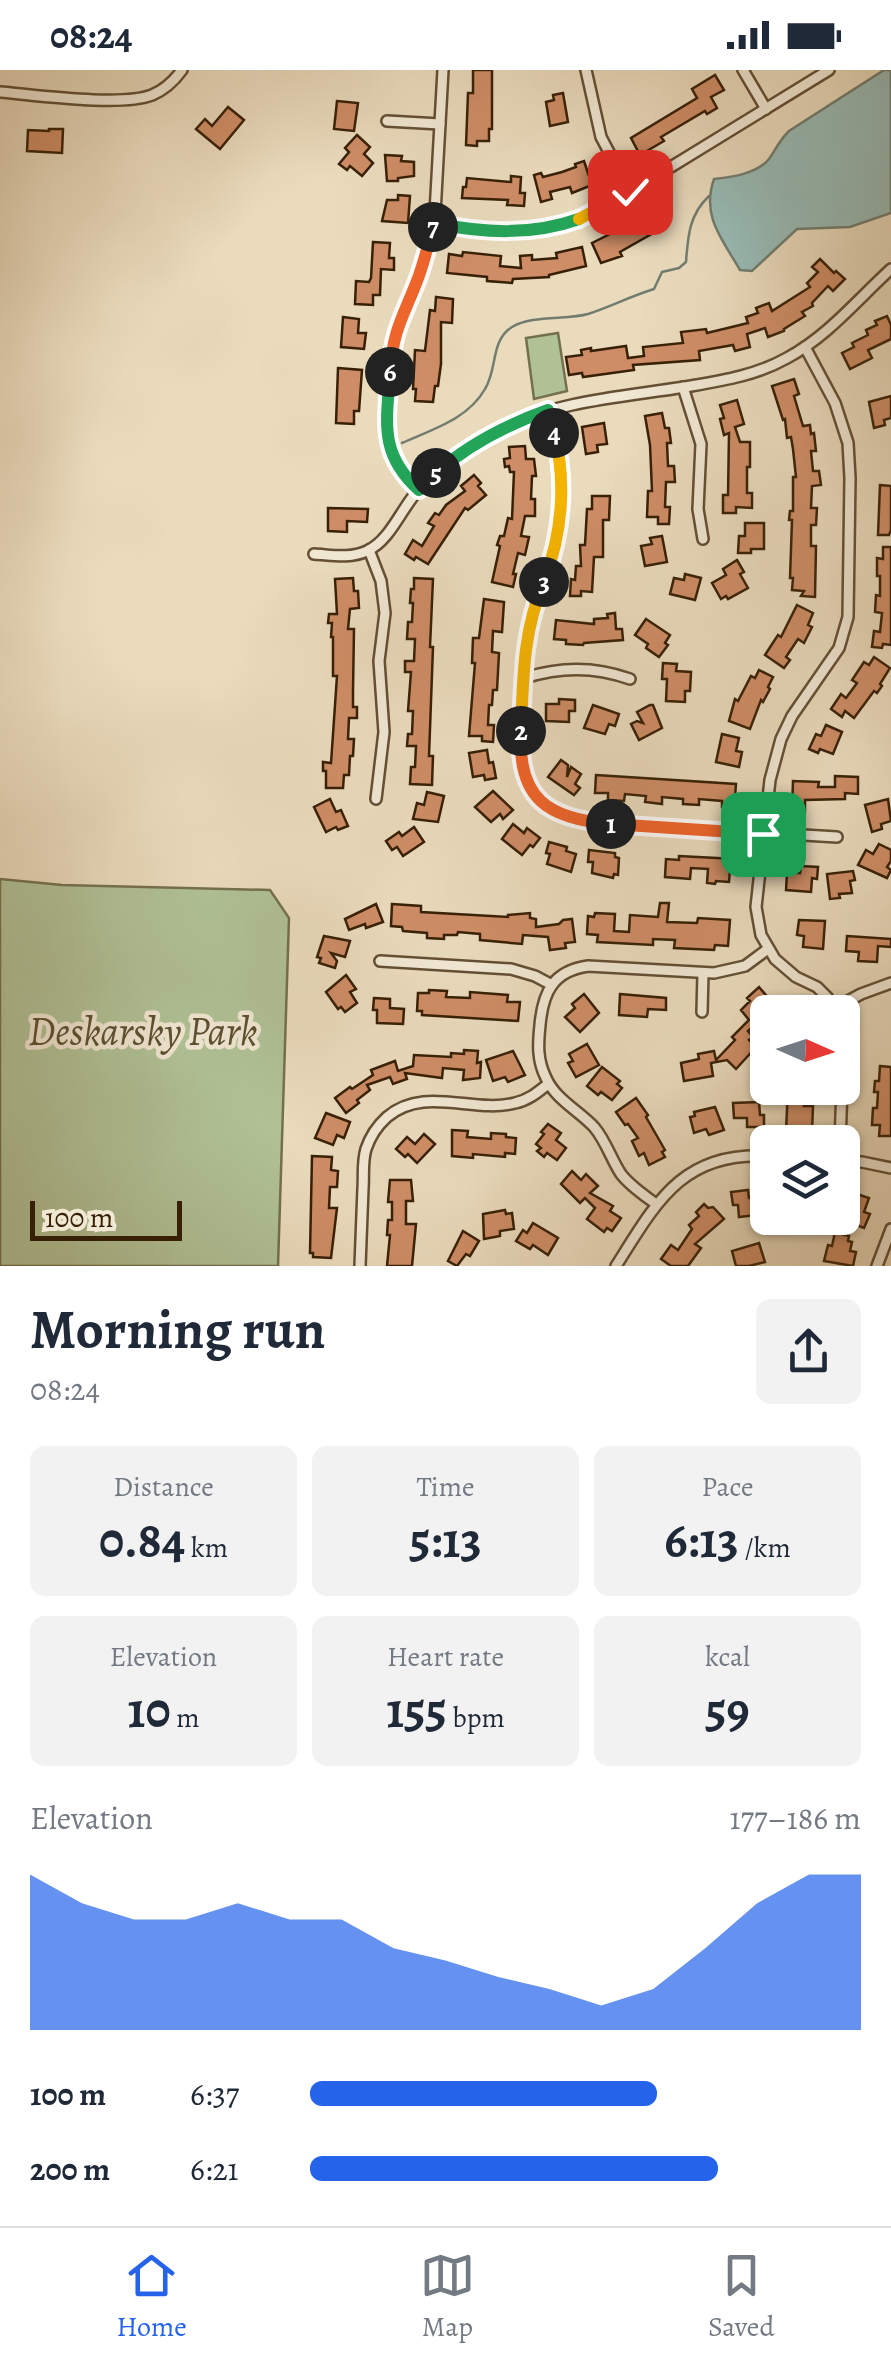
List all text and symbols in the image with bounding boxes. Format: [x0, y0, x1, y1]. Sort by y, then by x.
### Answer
text: 08:24 [50, 9, 133, 61]
pin [588, 150, 673, 235]
icon: check [603, 165, 658, 220]
pin: 7 [408, 202, 458, 252]
text: 7 [427, 208, 439, 246]
pin: 6 [365, 347, 415, 397]
text: 6 [383, 353, 397, 391]
pin: 4 [529, 408, 579, 458]
text: 4 [547, 414, 561, 452]
pin: 5 [411, 448, 461, 498]
text: 5 [430, 454, 442, 492]
pin: 3 [519, 557, 569, 607]
text: 3 [538, 563, 550, 601]
pin: 2 [496, 706, 546, 756]
text: 2 [514, 712, 528, 750]
pin [721, 792, 806, 877]
pin: 1 [586, 799, 636, 849]
text: 1 [606, 805, 616, 843]
icon: arrive [736, 807, 791, 862]
north arrow [750, 995, 860, 1105]
map controls [750, 995, 860, 1235]
park label: Deskarsky Park [28, 1004, 258, 1059]
button: layers [750, 1125, 860, 1235]
scale bar [30, 1196, 182, 1240]
text: 100 m [45, 1199, 113, 1237]
text: Morning run [30, 1292, 325, 1367]
button: share [756, 1299, 861, 1404]
text: 08:24 [30, 1367, 100, 1411]
text: Distance [113, 1468, 214, 1506]
text: Time [416, 1468, 475, 1506]
text: Pace [702, 1468, 753, 1506]
text: 0.84 [99, 1506, 185, 1574]
text: 5:13 [409, 1506, 482, 1574]
text: 6:13 [664, 1506, 739, 1574]
text: km [185, 1529, 228, 1567]
text: /km [739, 1529, 791, 1567]
text: Elevation [110, 1638, 217, 1676]
text: Heart rate [387, 1638, 504, 1676]
text: kcal [705, 1638, 750, 1676]
text: 10 [128, 1676, 171, 1744]
text: 155 [386, 1676, 447, 1744]
text: 59 [705, 1676, 750, 1744]
text: m [171, 1699, 199, 1737]
text: bpm [447, 1699, 505, 1737]
text: Elevation [30, 1796, 153, 1840]
text: 177–186 m [730, 1796, 861, 1840]
text: 100 m [30, 2072, 106, 2116]
text: 6:37 [190, 2072, 239, 2116]
text: 200 m [30, 2147, 110, 2191]
text: 6:21 [190, 2147, 239, 2191]
tab: Home [117, 2248, 187, 2346]
tab: Map [420, 2248, 475, 2346]
tab: Saved [708, 2248, 774, 2346]

